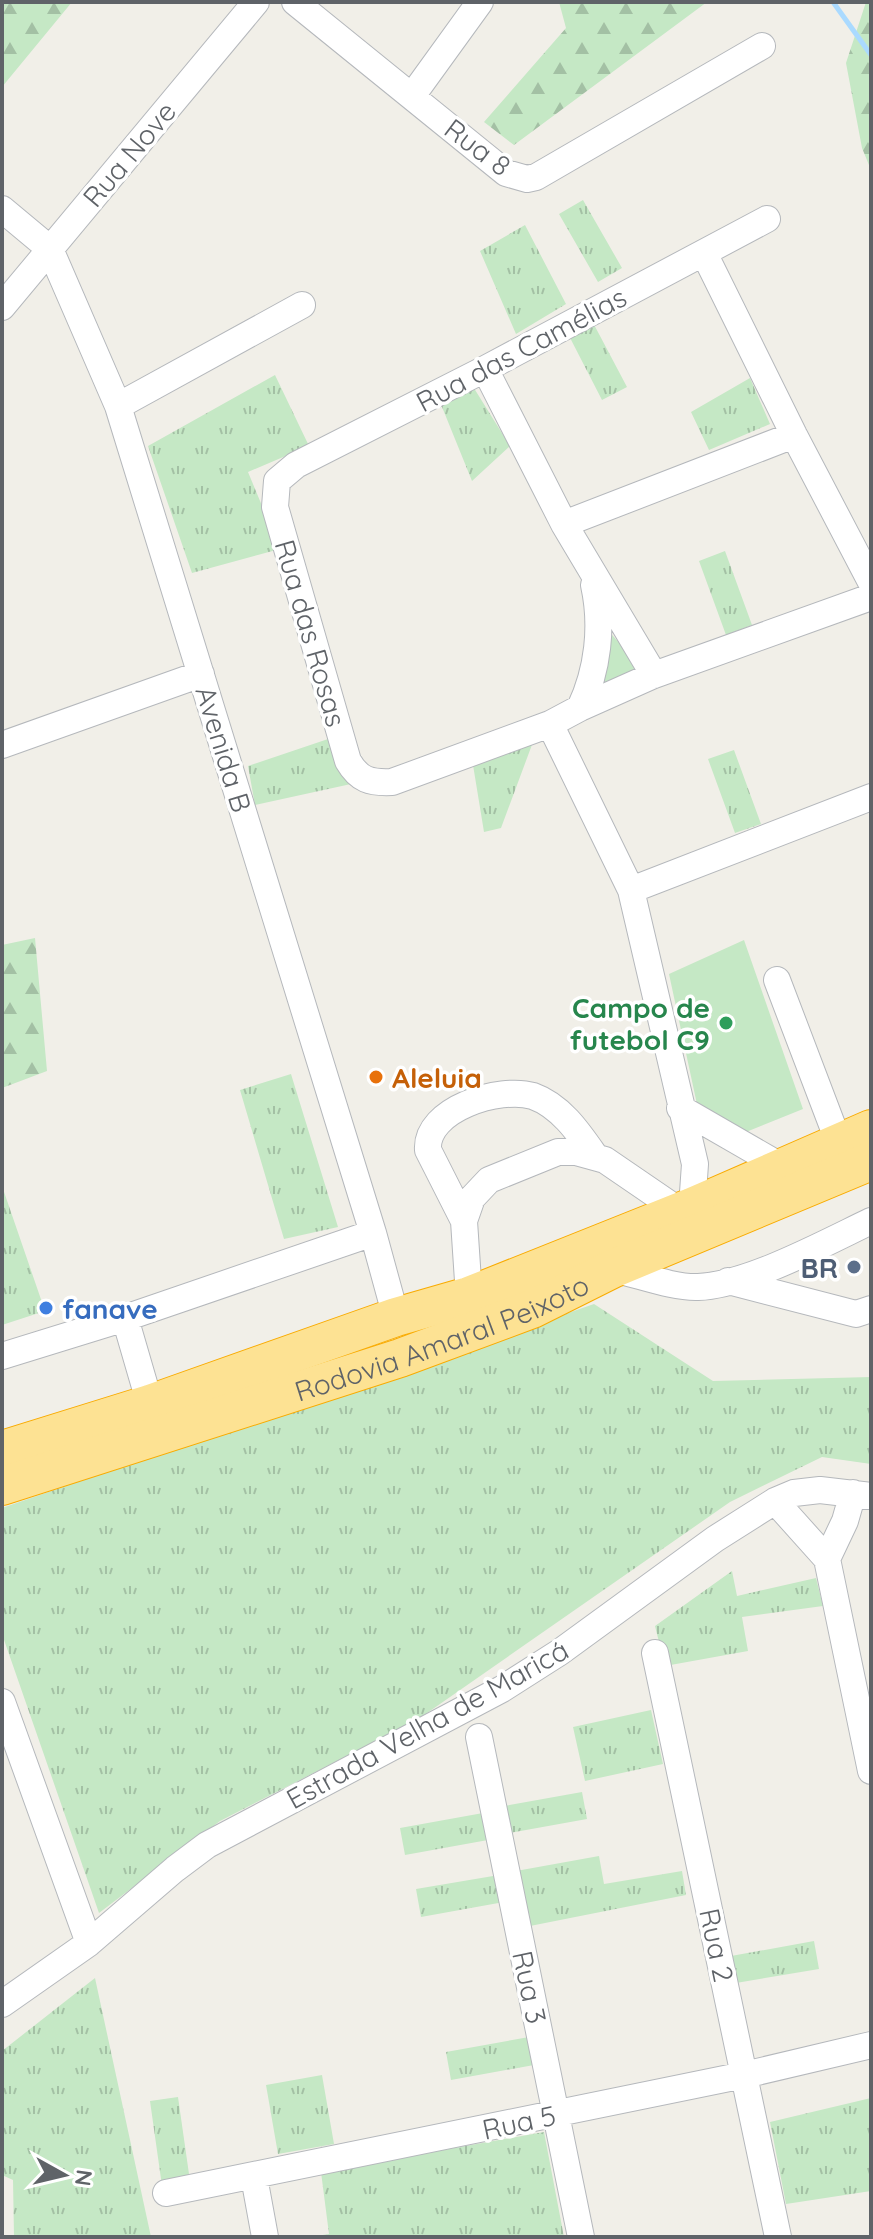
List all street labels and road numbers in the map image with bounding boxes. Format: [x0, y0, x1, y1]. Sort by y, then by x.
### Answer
street label: Rua Nove [75, 94, 183, 214]
street label: Rua 8 [438, 111, 518, 183]
street label: Rua das Camélias [410, 279, 632, 419]
street label: Rua das Rosas [268, 536, 354, 730]
street label: Avenida B [188, 682, 260, 816]
street label: Rodovia Amaral Peixoto [290, 1266, 594, 1408]
street label: Estrada Velha de Maricá [280, 1632, 574, 1816]
street label: Rua 2 [692, 1905, 742, 1985]
street label: Rua 3 [505, 1947, 555, 2027]
street label: Rua 5 [479, 2097, 559, 2147]

